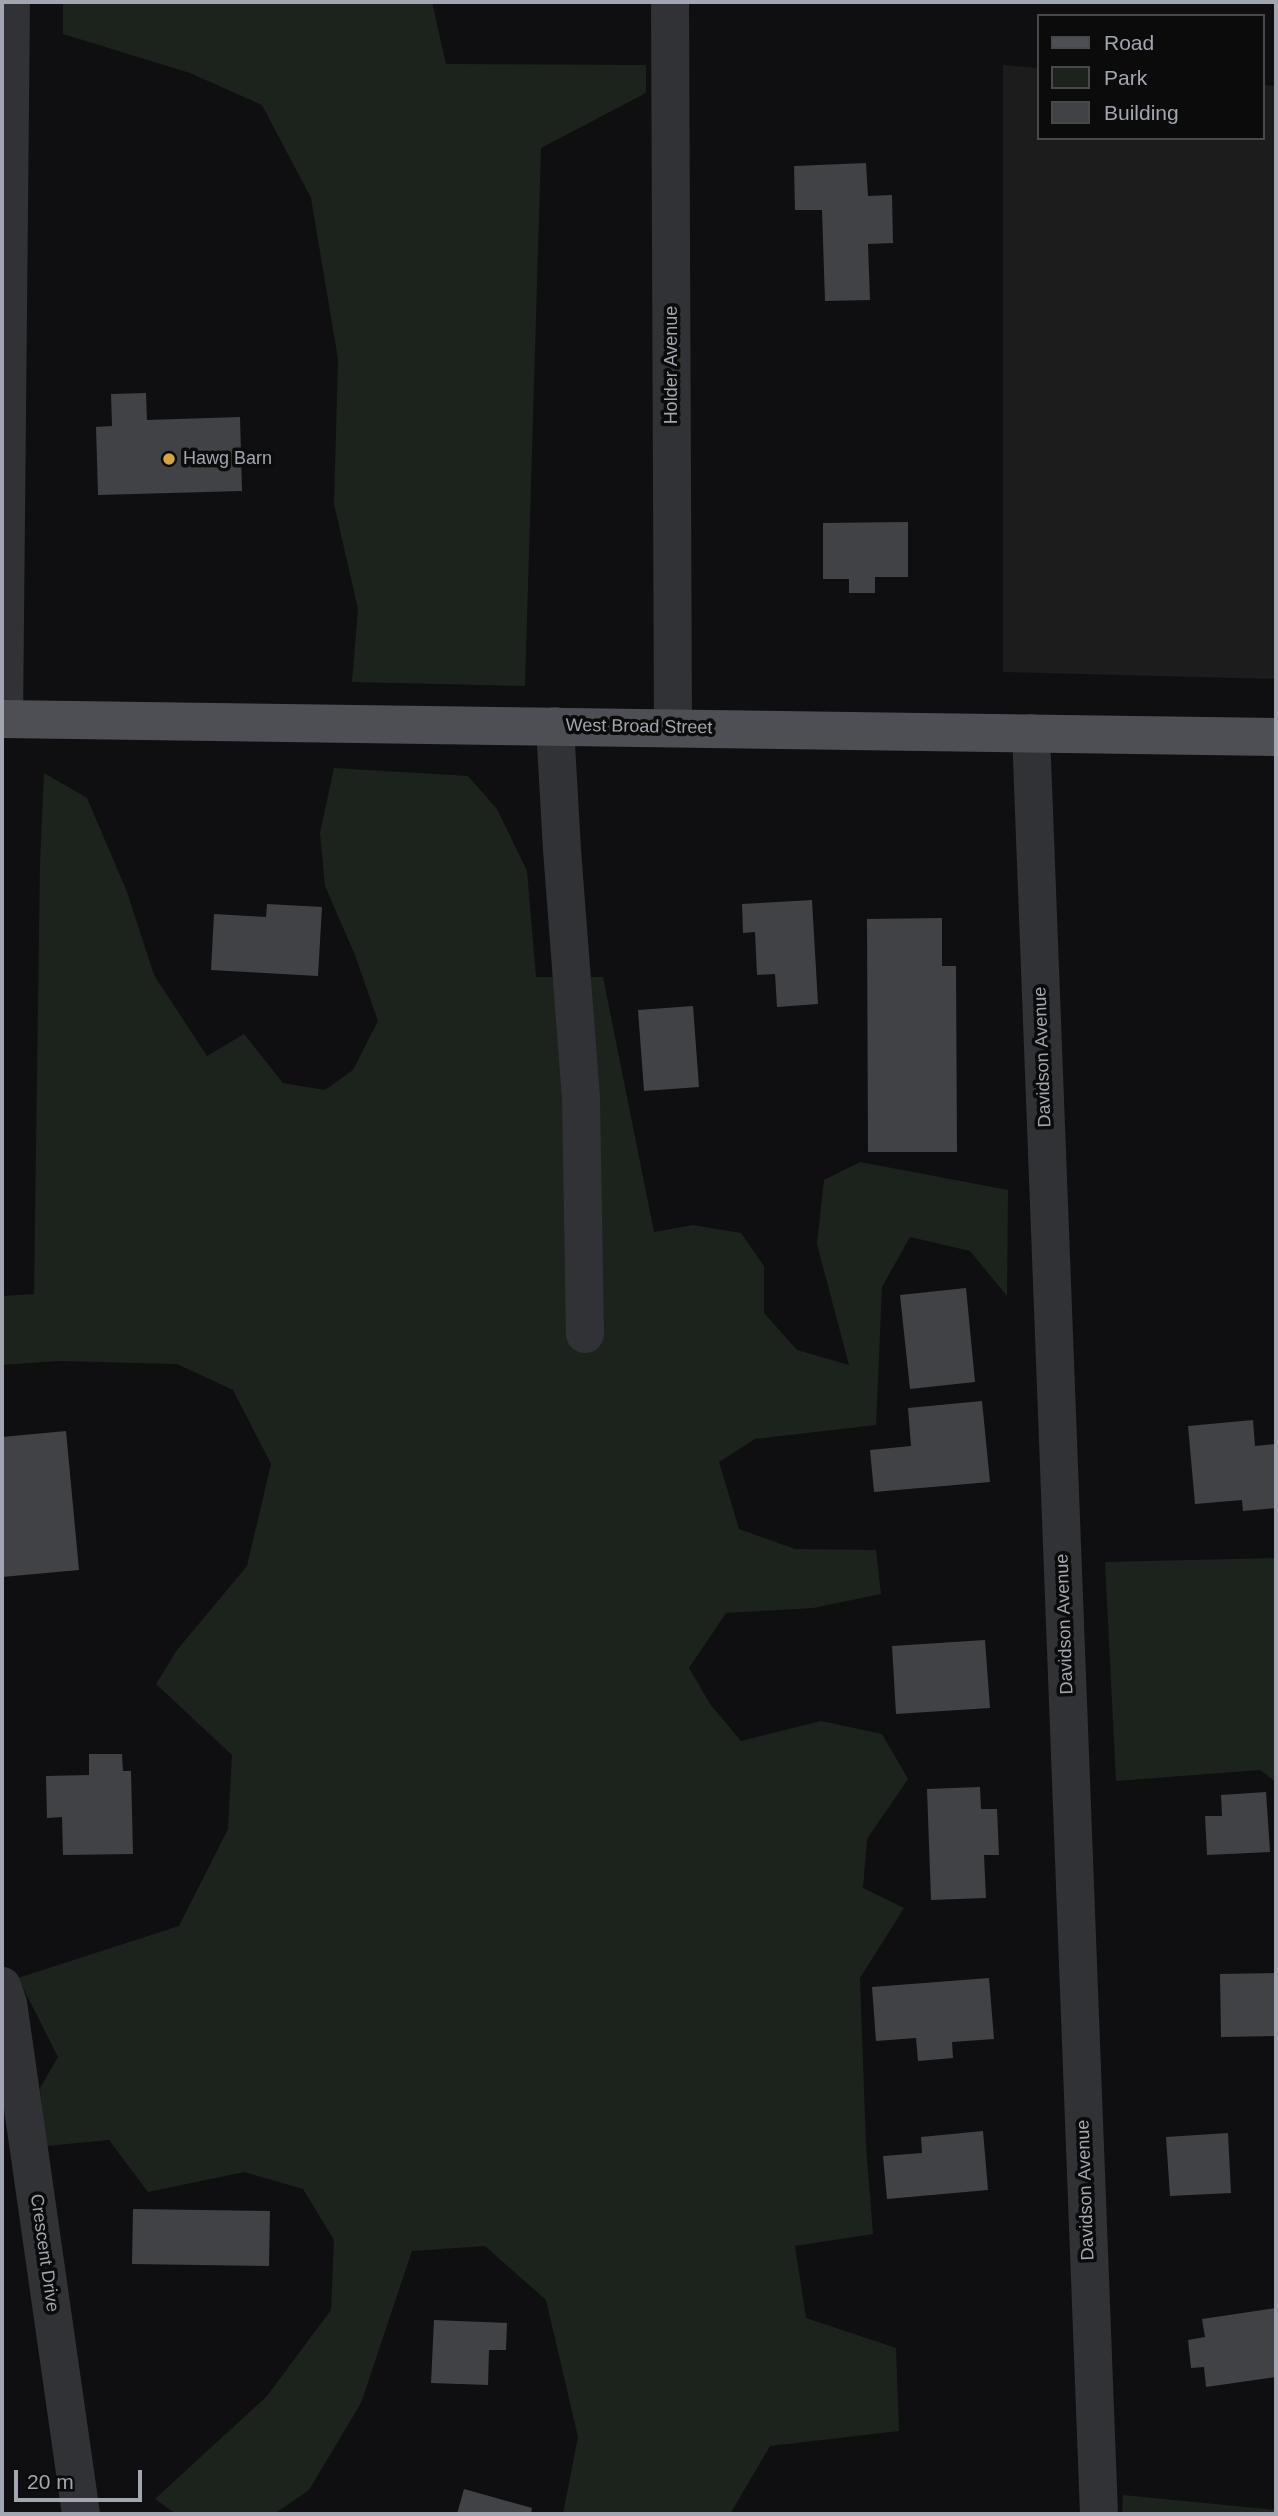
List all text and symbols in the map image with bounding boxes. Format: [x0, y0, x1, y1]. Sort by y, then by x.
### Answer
legend [1036, 14, 1264, 140]
text: Road [1104, 31, 1154, 54]
text: Park [1104, 66, 1147, 89]
text: Building [1104, 101, 1179, 124]
street label: Holder Avenue [661, 306, 683, 424]
place label: Hawg Barn [183, 448, 272, 470]
marker: Hawg Barn [161, 451, 177, 467]
street label: West Broad Street [565, 715, 713, 739]
street label: Davidson Avenue [1030, 986, 1056, 1128]
street label: Davidson Avenue [1052, 1553, 1078, 1695]
street label: Davidson Avenue [1073, 2119, 1099, 2261]
street label: Crescent Drive [25, 2193, 63, 2313]
scale bar [18, 2456, 145, 2500]
text: 20 m [27, 2470, 74, 2493]

